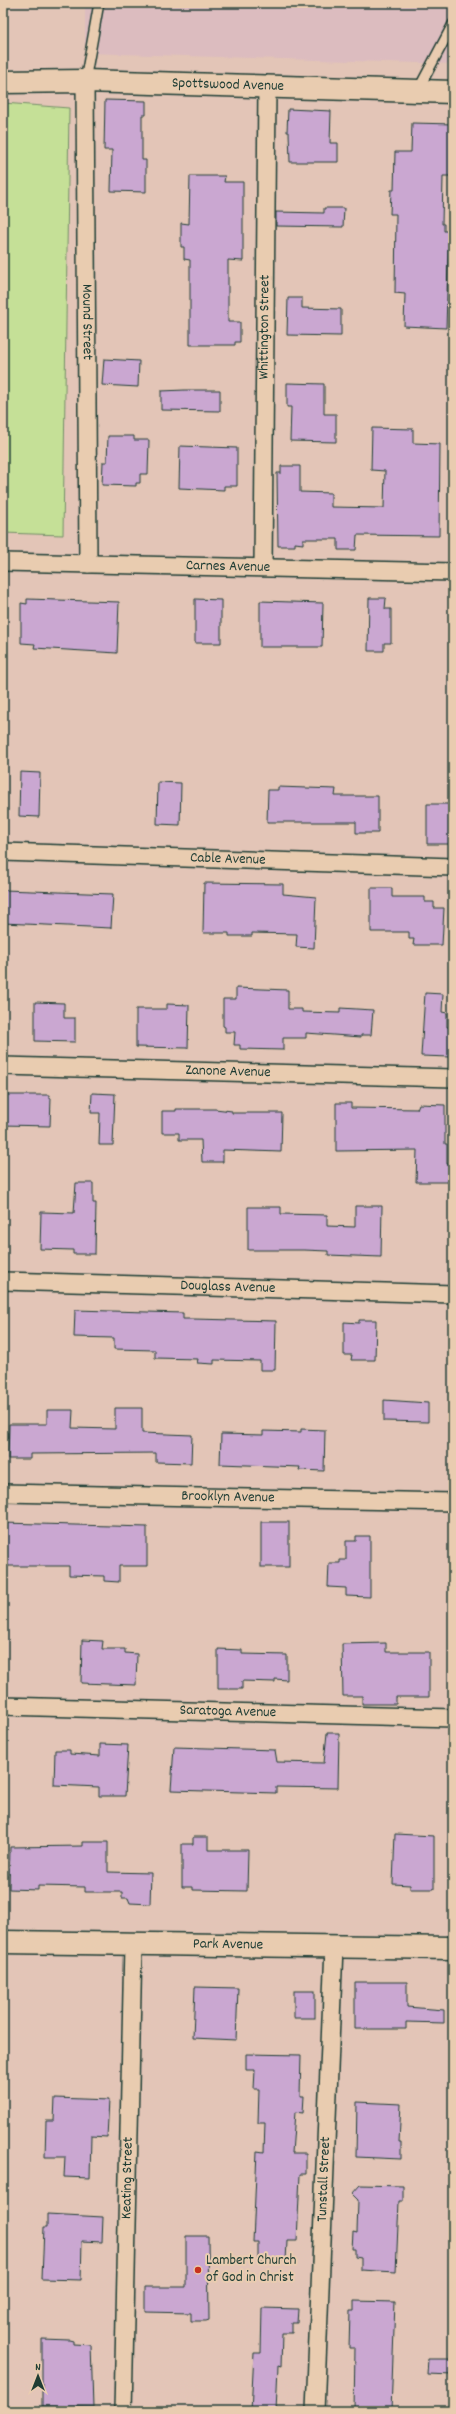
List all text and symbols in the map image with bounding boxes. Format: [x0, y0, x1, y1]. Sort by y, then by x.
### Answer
street label: Spottswood Avenue [171, 73, 285, 98]
street label: Whittington Street [254, 274, 276, 379]
street label: Mound Street [75, 284, 98, 360]
street label: Carnes Avenue [185, 555, 271, 579]
street label: Cable Avenue [190, 847, 266, 872]
street label: Zanone Avenue [185, 1060, 271, 1084]
street label: Douglass Avenue [180, 1275, 276, 1300]
street label: Brooklyn Avenue [181, 1486, 275, 1509]
street label: Saratoga Avenue [179, 1700, 277, 1724]
street label: Park Avenue [193, 1934, 264, 1956]
street label: Keating Street [116, 2136, 140, 2219]
street label: Tunstall Street [312, 2136, 337, 2222]
place label: Lambert Church of God in Christ [206, 2250, 296, 2289]
marker: Lambert Church of God in Christ [193, 2265, 203, 2275]
north arrow [18, 2356, 58, 2396]
text: N [35, 2360, 41, 2376]

